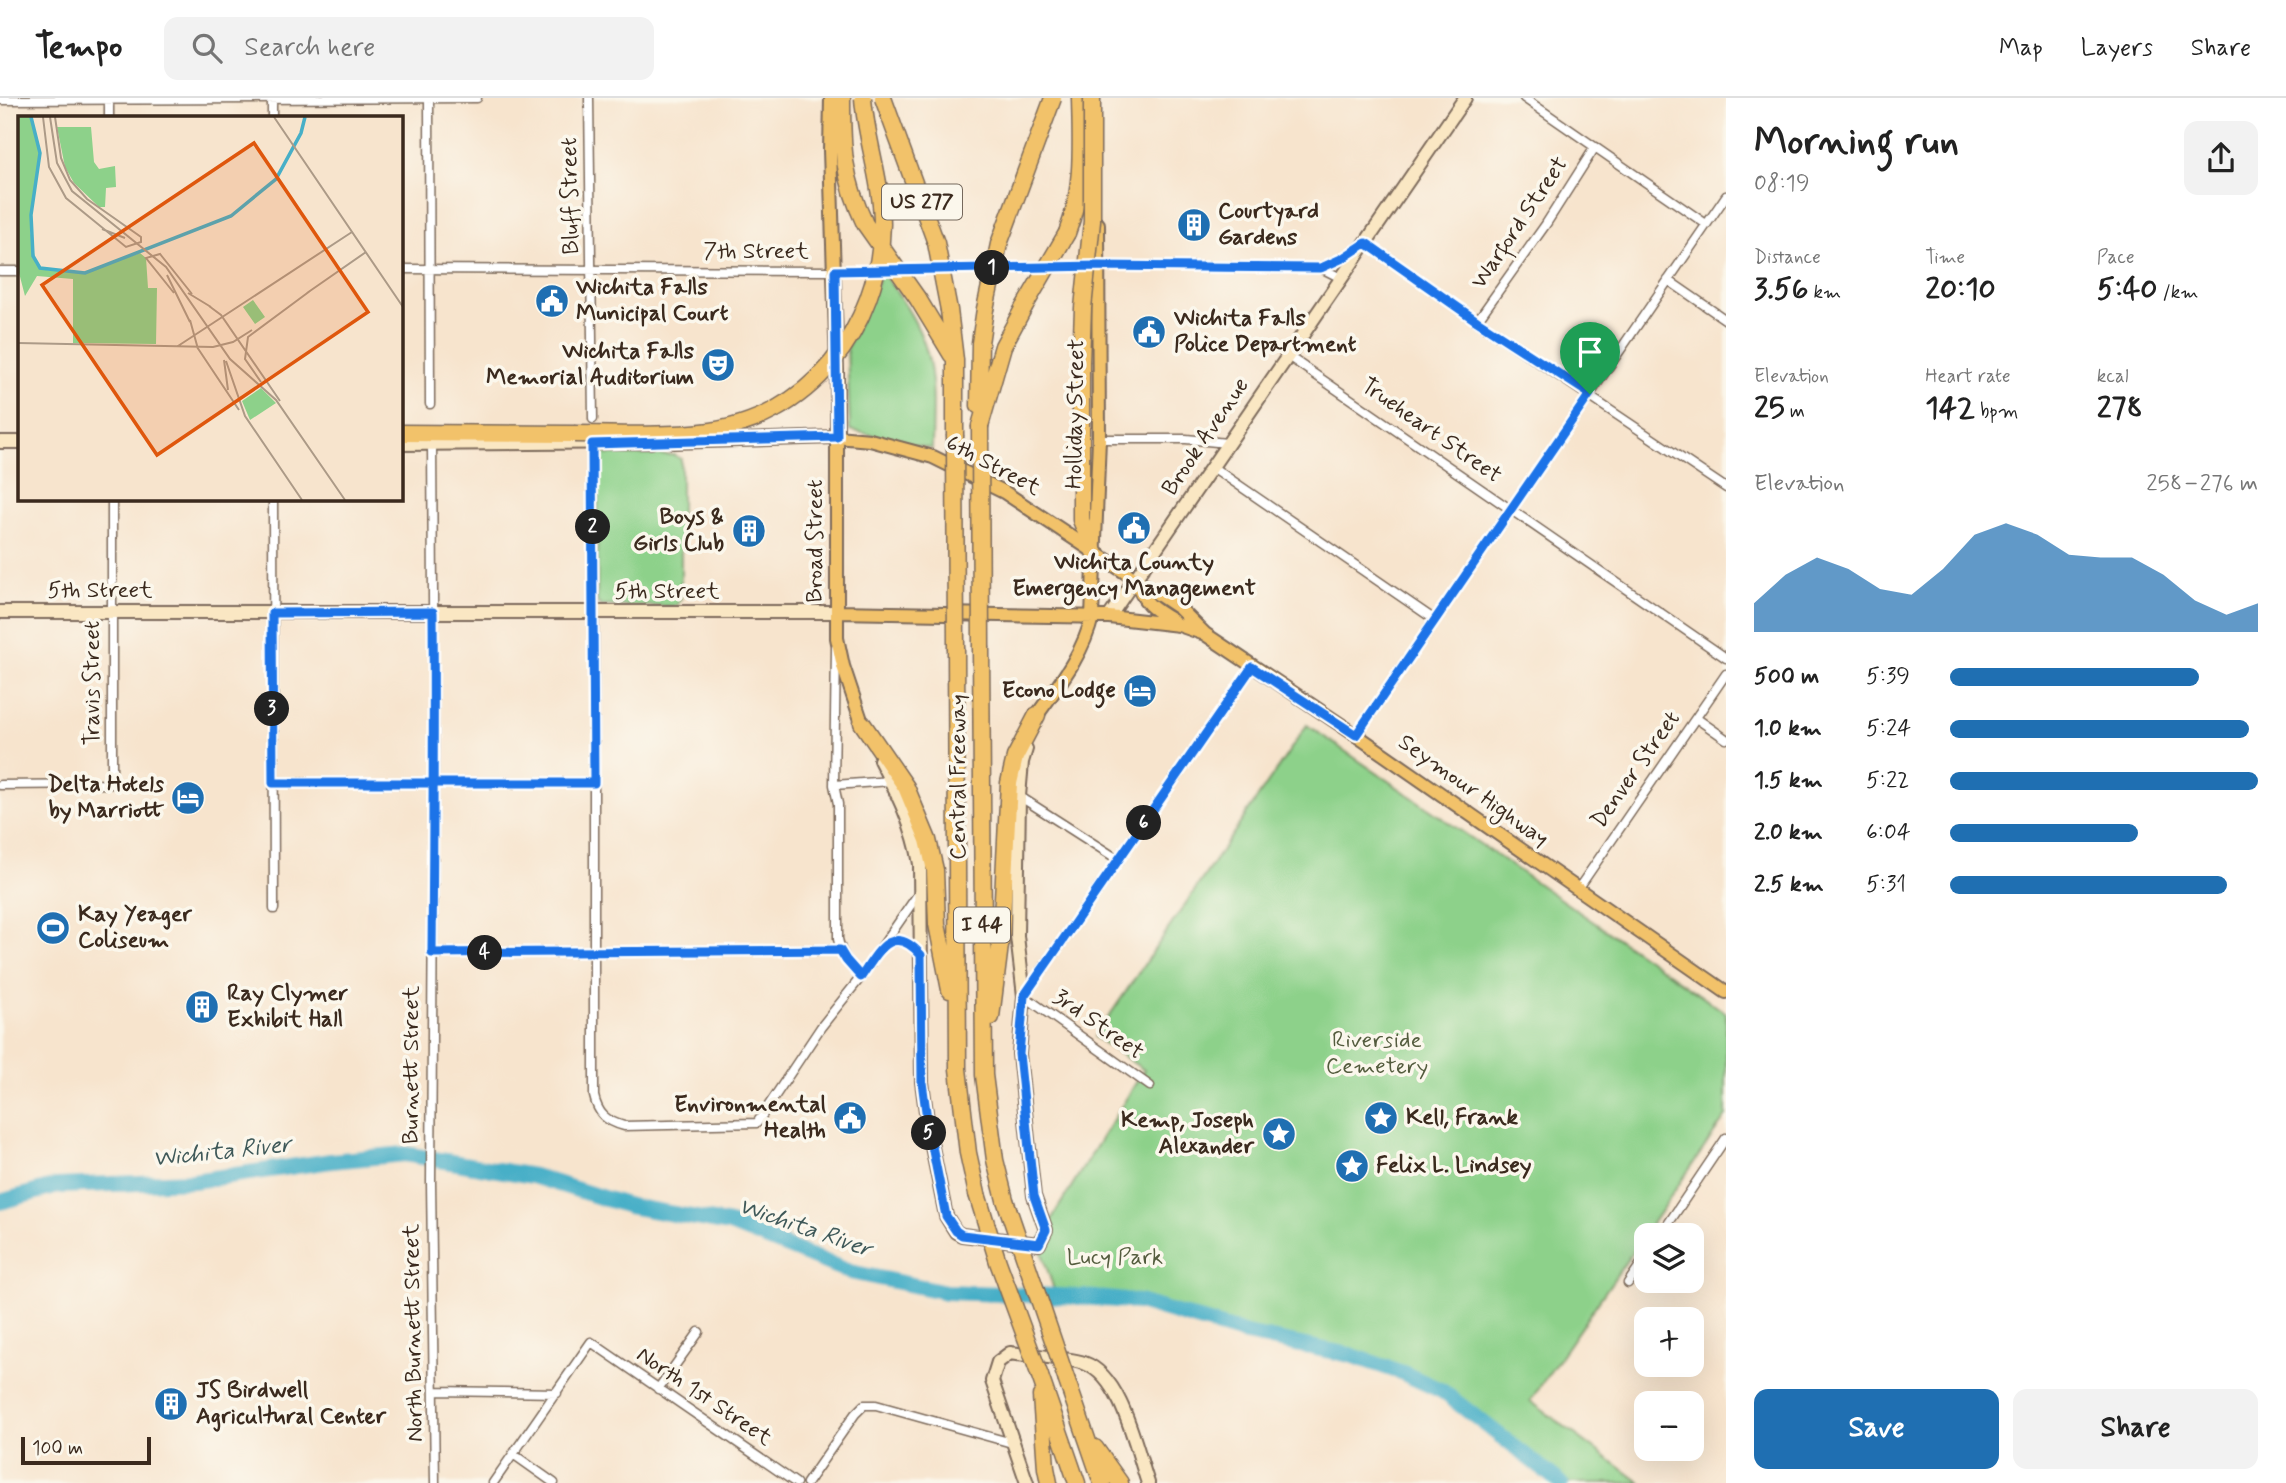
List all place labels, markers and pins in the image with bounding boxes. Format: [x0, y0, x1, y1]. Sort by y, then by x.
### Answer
place label: Courtyard Gardens [1218, 197, 1319, 253]
building icon: Courtyard Gardens [1175, 206, 1213, 244]
pin: 1 [974, 250, 1010, 286]
place label: Wichita Falls Municipal Court [575, 273, 729, 329]
public building icon: Wichita Falls Municipal Court [533, 282, 571, 320]
place label: Wichita Falls Police Department [1173, 304, 1357, 360]
public building icon: Wichita Falls Police Department [1130, 313, 1168, 351]
pin [1560, 322, 1620, 394]
place label: Wichita Falls Memorial Auditorium [486, 337, 695, 393]
theatre icon: Wichita Falls Memorial Auditorium [699, 346, 737, 384]
place label: Boys & Girls Club [633, 503, 724, 559]
public building icon: Wichita County Emergency Management [1115, 509, 1153, 547]
pin: 2 [576, 510, 610, 544]
building icon: Boys & Girls Club [730, 512, 768, 550]
place label: Wichita County Emergency Management [1012, 548, 1256, 606]
hotel icon: Econo Lodge [1121, 672, 1159, 710]
place label: Econo Lodge [1002, 676, 1116, 709]
pin: 3 [254, 692, 290, 726]
place label: Delta Hotels by Marriott [48, 770, 165, 826]
hotel icon: Delta Hotels by Marriott [169, 779, 207, 817]
pin: 6 [1126, 806, 1162, 840]
place label: Kay Yeager Coliseum [78, 900, 193, 956]
sports icon: Kay Yeager Coliseum [34, 909, 72, 947]
pin: 4 [468, 936, 503, 970]
place label: Ray Clymer Exhibit Hall [227, 979, 349, 1035]
building icon: Ray Clymer Exhibit Hall [183, 988, 221, 1026]
place label: Environmental Health [674, 1090, 826, 1146]
public building icon: Environmental Health [831, 1099, 869, 1137]
place icon: Kell, Frank [1362, 1099, 1400, 1137]
place label: Kell, Frank [1406, 1103, 1519, 1133]
place label: Kemp, Joseph Alexander [1121, 1106, 1255, 1162]
place icon: Kemp, Joseph Alexander [1260, 1115, 1298, 1153]
pin: 5 [912, 1116, 946, 1150]
place icon: Felix L. Lindsey [1333, 1147, 1371, 1185]
place label: Felix L. Lindsey [1376, 1151, 1532, 1181]
place label: JS Birdwell Agricultural Center [196, 1376, 387, 1432]
building icon: JS Birdwell Agricultural Center [152, 1385, 190, 1423]

